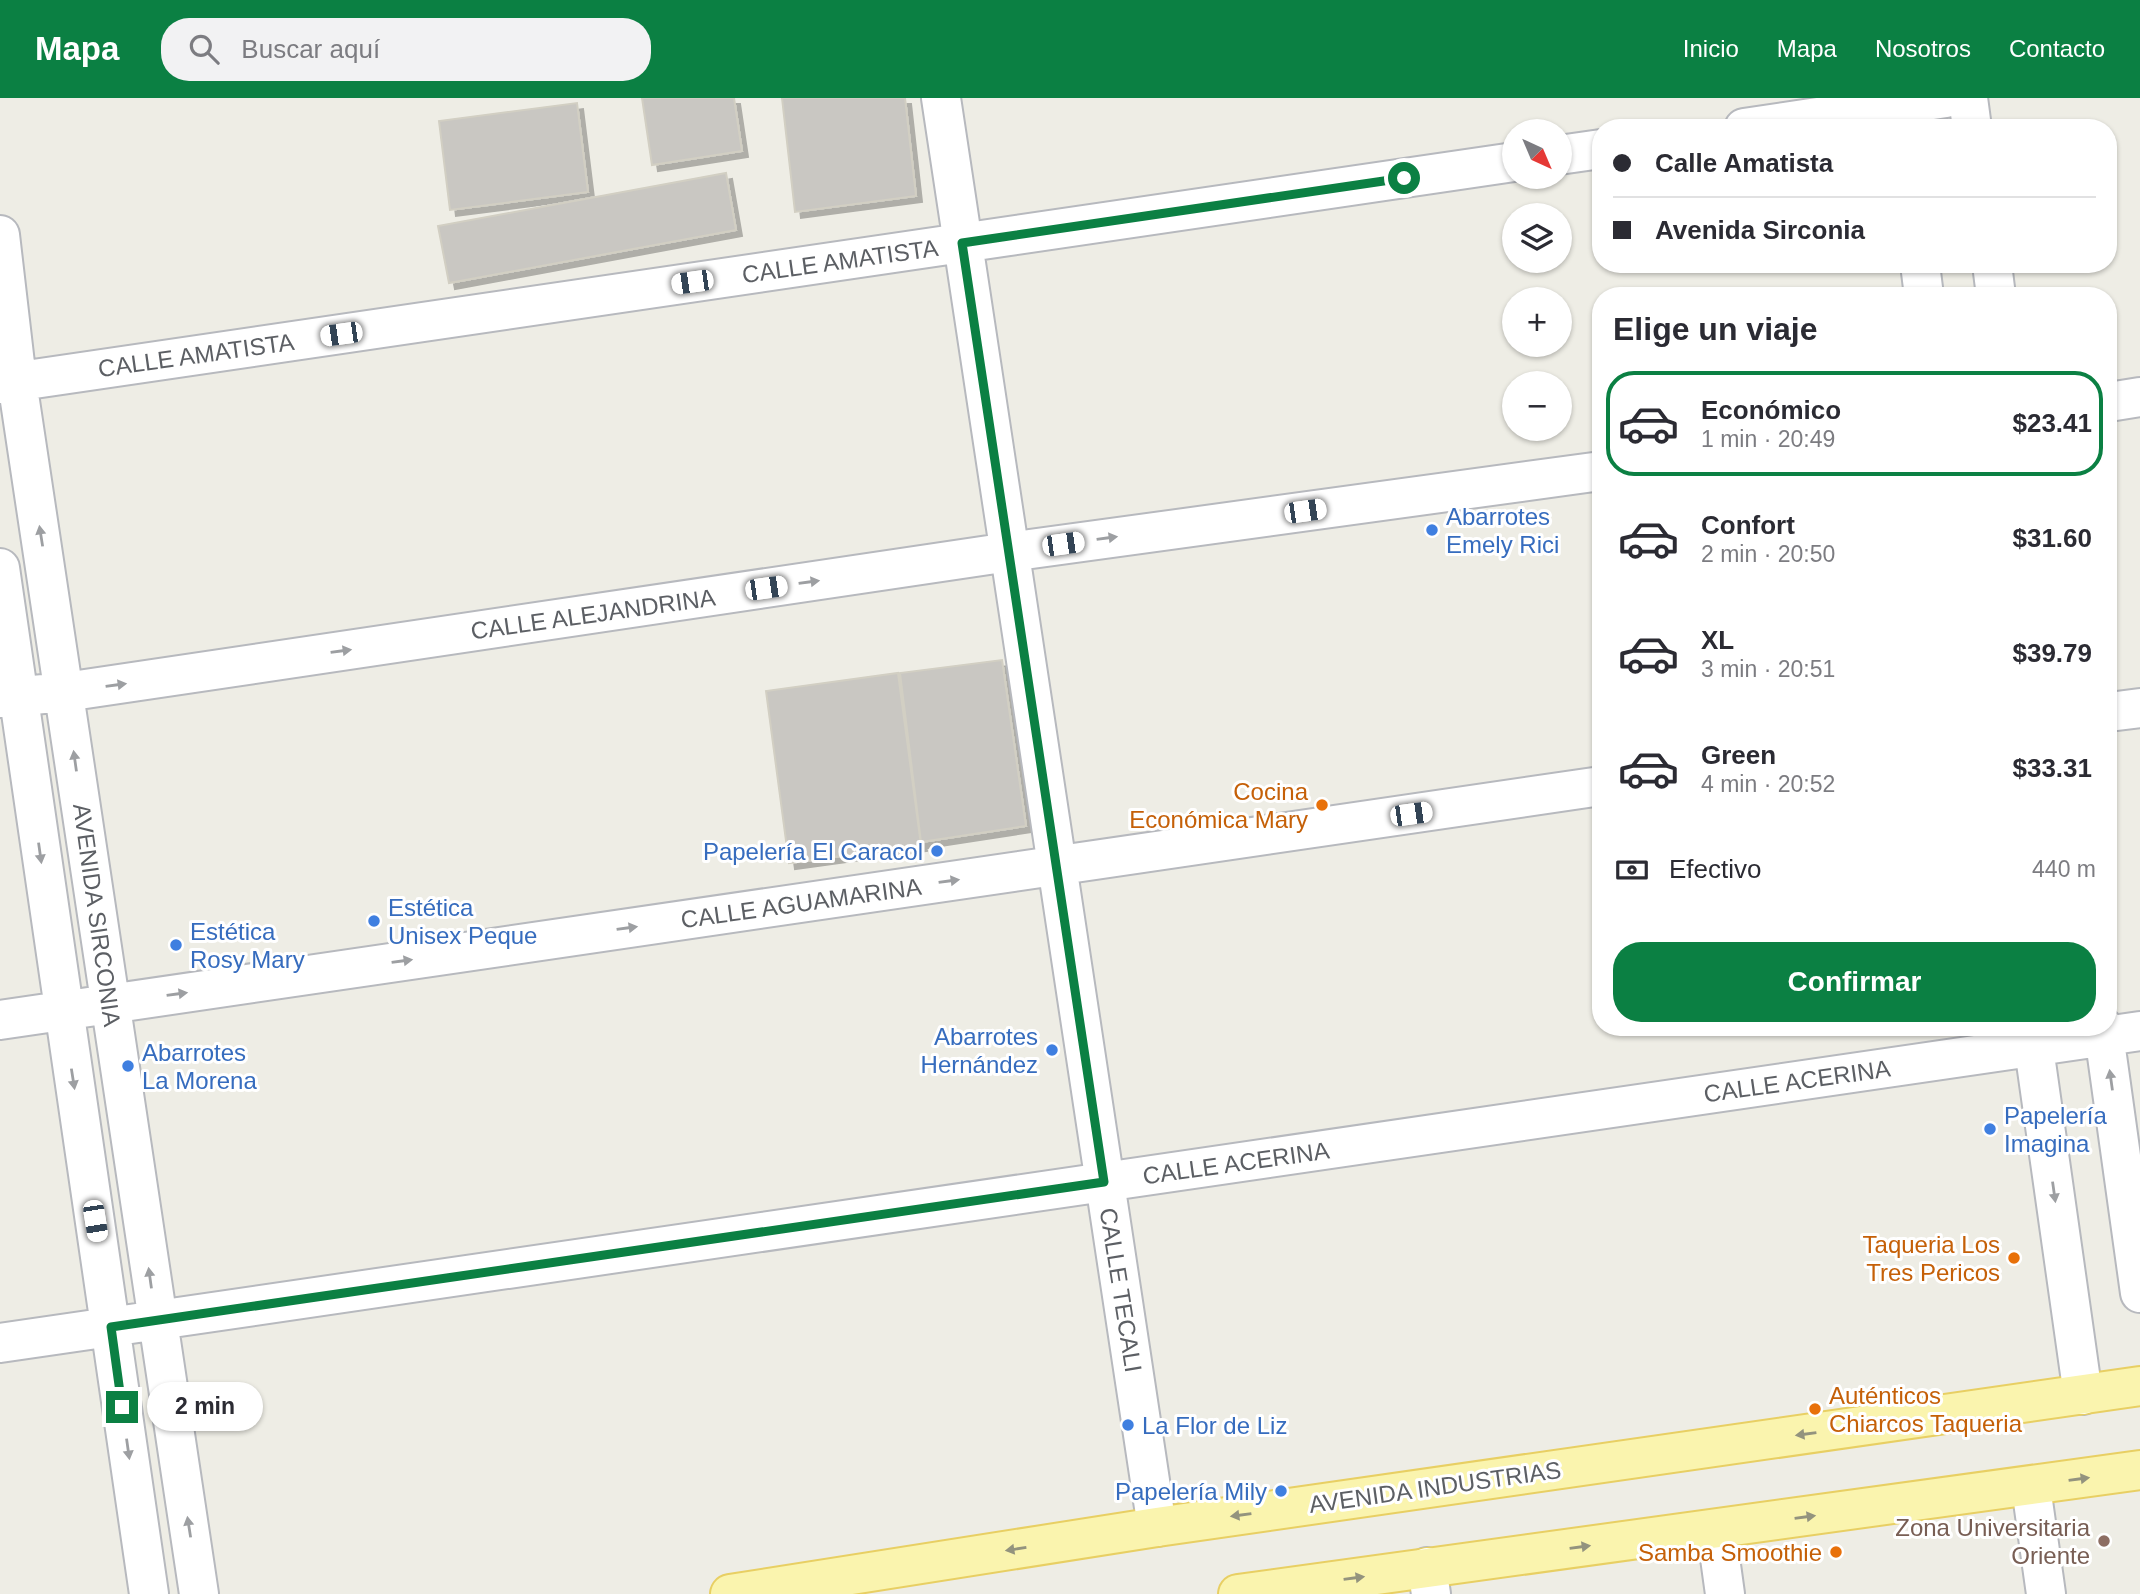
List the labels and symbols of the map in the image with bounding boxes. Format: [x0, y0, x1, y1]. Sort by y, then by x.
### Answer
north arrow [1502, 119, 1572, 189]
route start [1388, 162, 1420, 194]
street label: CALLE AMATISTA [740, 234, 940, 288]
car [670, 269, 715, 295]
car [319, 321, 364, 347]
street label: CALLE AMATISTA [96, 328, 296, 382]
car [1283, 498, 1328, 524]
place label: Abarrotes Emely Rici [1446, 503, 1559, 558]
marker: Abarrotes Emely Rici [1424, 522, 1440, 538]
one-way arrow [35, 525, 46, 547]
car [1041, 531, 1086, 557]
one-way arrow [1096, 533, 1118, 544]
car [744, 575, 789, 601]
one-way arrow [798, 576, 820, 587]
street label: CALLE ALEJANDRINA [469, 583, 717, 645]
one-way arrow [331, 645, 353, 656]
one-way arrow [105, 679, 127, 690]
one-way arrow [69, 750, 80, 772]
place label: Cocina Económica Mary [1129, 778, 1309, 833]
marker: Cocina Económica Mary [1314, 797, 1330, 813]
car [1389, 801, 1434, 827]
street label: AVENIDA SIRCONIA [68, 802, 126, 1028]
place label: Papelería El Caracol [703, 838, 923, 865]
one-way arrow [35, 843, 46, 865]
marker: Papelería El Caracol [929, 843, 945, 859]
street label: CALLE AGUAMARINA [679, 873, 923, 933]
one-way arrow [938, 876, 960, 887]
place label: Estética Unisex Peque [388, 894, 537, 949]
marker: Estética Unisex Peque [366, 913, 382, 929]
place label: Estética Rosy Mary [190, 918, 305, 973]
one-way arrow [616, 922, 638, 933]
marker: Estética Rosy Mary [168, 937, 184, 953]
one-way arrow [391, 955, 413, 966]
one-way arrow [166, 988, 188, 999]
place label: Abarrotes Hernández [921, 1023, 1038, 1078]
place label: Abarrotes La Morena [142, 1039, 257, 1094]
marker: Abarrotes Hernández [1044, 1042, 1060, 1058]
street label: CALLE ACERINA [1702, 1055, 1892, 1107]
marker: Abarrotes La Morena [120, 1058, 136, 1074]
one-way arrow [68, 1068, 79, 1090]
one-way arrow [2105, 1069, 2116, 1091]
place label: Papelería Imagina [2004, 1102, 2107, 1157]
marker: Papelería Imagina [1982, 1121, 1998, 1137]
street label: CALLE ACERINA [1141, 1137, 1331, 1189]
one-way arrow [2049, 1181, 2060, 1203]
car [82, 1199, 109, 1243]
street label: CALLE TECALI [1095, 1206, 1147, 1374]
place label: Taqueria Los Tres Pericos [1863, 1231, 2000, 1286]
marker: Taqueria Los Tres Pericos [2006, 1250, 2022, 1266]
one-way arrow [144, 1266, 155, 1288]
callout: 2 min [146, 1382, 262, 1432]
place label: Auténticos Chiarcos Taqueria [1829, 1382, 2023, 1437]
route end [106, 1391, 138, 1423]
marker: Auténticos Chiarcos Taqueria [1807, 1401, 1823, 1417]
place label: La Flor de Liz [1142, 1412, 1287, 1439]
marker: La Flor de Liz [1120, 1417, 1136, 1433]
one-way arrow [1795, 1429, 1817, 1440]
one-way arrow [123, 1438, 134, 1460]
street label: AVENIDA INDUSTRIAS [1307, 1456, 1563, 1518]
one-way arrow [2068, 1474, 2090, 1485]
place label: Papelería Mily [1115, 1478, 1267, 1505]
marker: Papelería Mily [1273, 1483, 1289, 1499]
one-way arrow [1230, 1510, 1252, 1521]
one-way arrow [1795, 1511, 1817, 1522]
place label: Zona Universitaria Oriente [1895, 1514, 2091, 1569]
one-way arrow [183, 1515, 194, 1537]
marker: Zona Universitaria Oriente [2096, 1533, 2112, 1549]
place label: Samba Smoothie [1638, 1539, 1822, 1566]
one-way arrow [1569, 1541, 1591, 1552]
one-way arrow [1005, 1544, 1027, 1555]
marker: Samba Smoothie [1828, 1544, 1844, 1560]
one-way arrow [1344, 1572, 1366, 1583]

